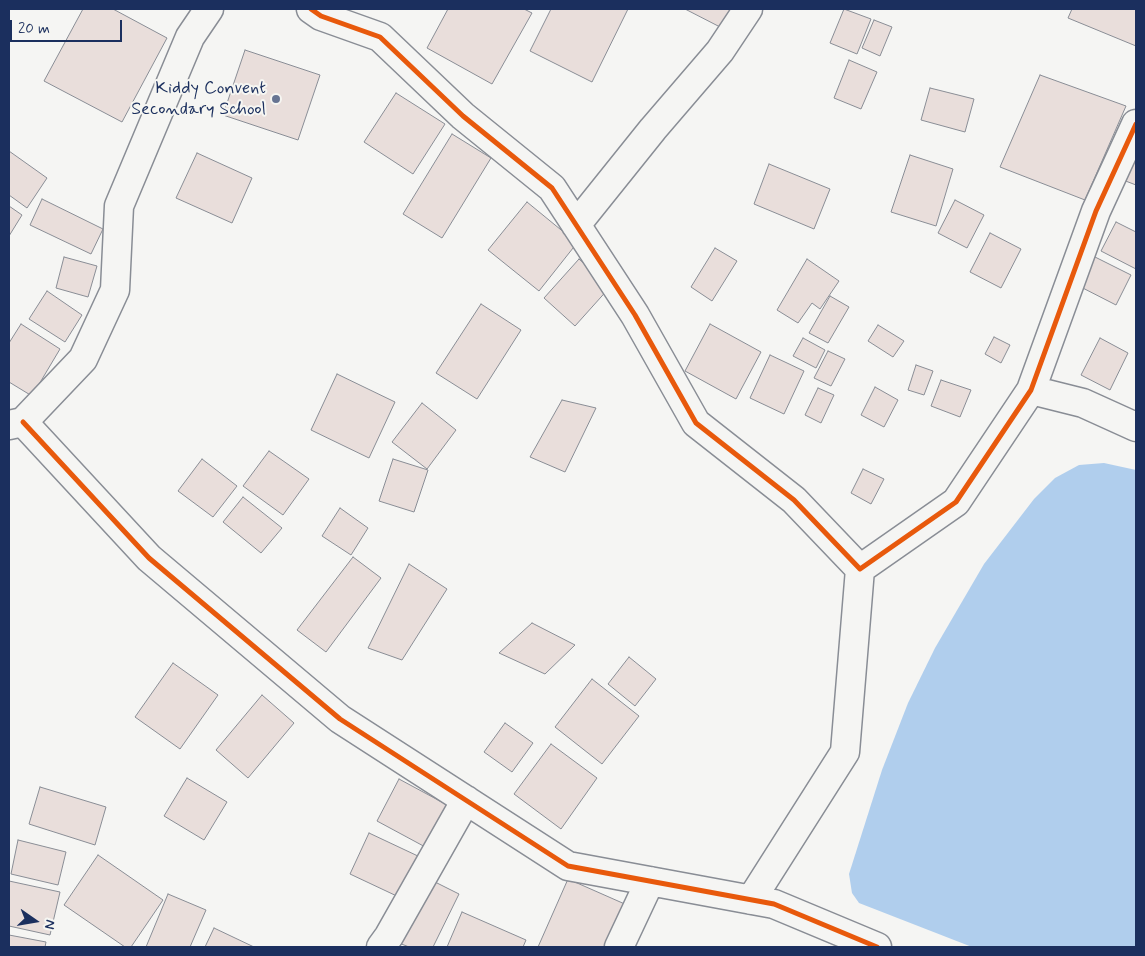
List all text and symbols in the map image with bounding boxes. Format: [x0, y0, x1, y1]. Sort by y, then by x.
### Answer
scale bar [12, 10, 125, 42]
text: 20 m [18, 19, 50, 39]
place label: Kiddy Convent Secondary School [131, 78, 266, 120]
marker: Kiddy Convent Secondary School [270, 93, 282, 105]
north arrow [10, 896, 60, 946]
text: N [40, 918, 59, 931]

